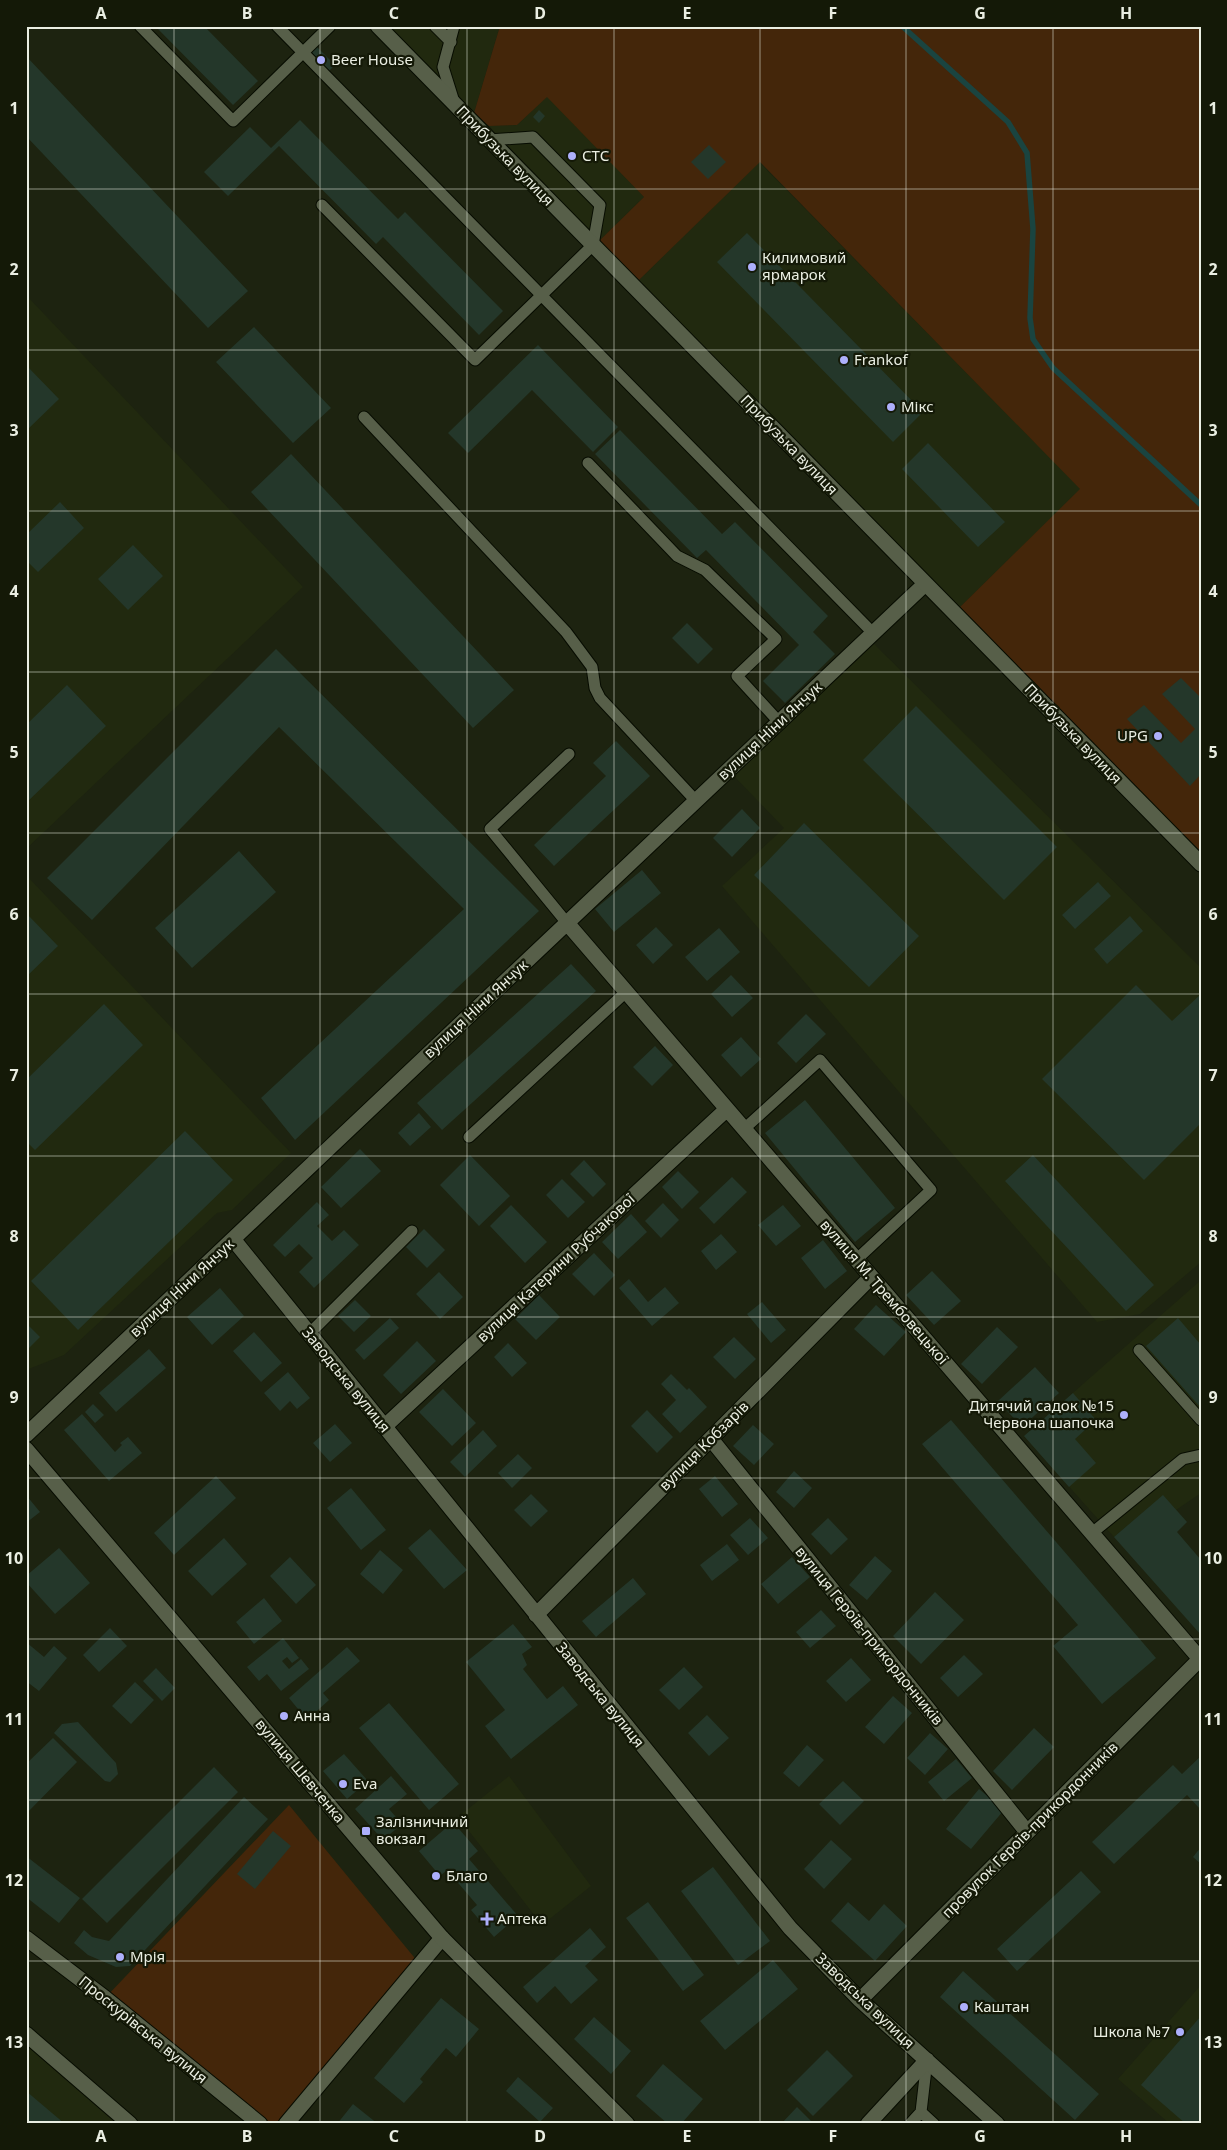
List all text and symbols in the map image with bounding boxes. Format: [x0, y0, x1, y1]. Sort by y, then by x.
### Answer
text: A [95, 2, 107, 24]
text: B [242, 2, 252, 24]
text: C [389, 2, 399, 24]
text: D [534, 2, 546, 24]
text: E [683, 2, 692, 24]
text: F [829, 2, 837, 24]
text: G [974, 2, 986, 24]
text: H [1120, 2, 1132, 24]
place label: Beer House [331, 49, 413, 69]
marker: Beer House [315, 54, 327, 66]
text: 1 [9, 97, 19, 119]
text: 1 [1208, 97, 1218, 119]
street label: Прибузька вулиця [453, 101, 559, 210]
place label: СТС [582, 145, 609, 165]
marker: СТС [566, 150, 578, 162]
place label: Килимовий ярмарок [762, 247, 846, 284]
text: 2 [9, 258, 19, 280]
text: 2 [1208, 258, 1218, 280]
marker: Килимовий ярмарок [746, 261, 758, 273]
place label: Frankof [854, 349, 908, 369]
marker: Frankof [838, 354, 850, 366]
street label: Прибузька вулиця [737, 390, 843, 499]
place label: Мікс [901, 396, 934, 416]
marker: Мікс [885, 401, 897, 413]
text: 3 [9, 419, 19, 441]
text: 3 [1208, 419, 1218, 441]
text: 4 [9, 580, 19, 602]
text: 4 [1208, 580, 1218, 602]
street label: вулиця Ніни Янчук [713, 677, 826, 784]
street label: Прибузька вулиця [1021, 679, 1127, 788]
place label: UPG [1117, 725, 1148, 745]
marker: UPG [1152, 730, 1164, 742]
text: 5 [9, 741, 19, 763]
text: 5 [1208, 741, 1218, 763]
text: 6 [9, 903, 19, 925]
text: 6 [1208, 903, 1218, 925]
street label: вулиця Ніни Янчук [419, 955, 532, 1062]
text: 7 [9, 1064, 19, 1086]
text: 7 [1208, 1064, 1218, 1086]
street label: вулиця Катерини Рубчакової [472, 1189, 639, 1346]
street label: вулиця М. Трембовецької [816, 1215, 953, 1368]
text: 8 [9, 1225, 19, 1247]
text: 8 [1208, 1225, 1218, 1247]
street label: вулиця Ніни Янчук [125, 1234, 238, 1341]
street label: Заводська вулиця [298, 1323, 395, 1436]
text: 9 [9, 1386, 19, 1408]
text: 9 [1208, 1386, 1218, 1408]
place label: Дитячий садок №15 Червона шапочка [969, 1395, 1114, 1432]
street label: вулиця Кобзарів [654, 1396, 752, 1494]
marker: Дитячий садок №15 Червона шапочка [1118, 1409, 1130, 1421]
street label: вулиця Героїв-прикордонників [791, 1542, 948, 1729]
text: 10 [5, 1547, 23, 1569]
text: 10 [1204, 1547, 1222, 1569]
street label: Заводська вулиця [552, 1638, 649, 1751]
place label: Анна [294, 1705, 330, 1725]
text: 11 [5, 1708, 23, 1730]
text: 11 [1204, 1708, 1222, 1730]
marker: Анна [278, 1710, 290, 1722]
street label: вулиця Шевченка [251, 1714, 350, 1826]
street label: провулок Героїв-прикордонників [937, 1737, 1122, 1922]
place label: Eva [353, 1773, 377, 1793]
marker: Eva [337, 1778, 349, 1790]
place label: Залізничний вокзал [376, 1811, 468, 1848]
marker: Залізничний вокзал [360, 1825, 372, 1837]
place label: Благо [446, 1865, 488, 1885]
text: 12 [5, 1869, 23, 1891]
text: 12 [1204, 1869, 1222, 1891]
marker: Благо [430, 1870, 442, 1882]
place label: Аптека [497, 1908, 547, 1928]
marker: Аптека [481, 1913, 493, 1925]
place label: Мрія [130, 1946, 165, 1966]
street label: Заводська вулиця [812, 1948, 919, 2053]
marker: Мрія [114, 1951, 126, 1963]
street label: Проскурівська вулиця [75, 1971, 212, 2087]
place label: Каштан [974, 1996, 1030, 2016]
marker: Каштан [958, 2001, 970, 2013]
place label: Школа №7 [1093, 2021, 1170, 2041]
marker: Школа №7 [1174, 2026, 1186, 2038]
text: 13 [5, 2031, 23, 2053]
text: 13 [1204, 2031, 1222, 2053]
text: A [95, 2125, 107, 2147]
text: B [242, 2125, 252, 2147]
text: C [389, 2125, 399, 2147]
text: D [534, 2125, 546, 2147]
text: E [683, 2125, 692, 2147]
text: F [829, 2125, 837, 2147]
text: G [974, 2125, 986, 2147]
text: H [1120, 2125, 1132, 2147]

